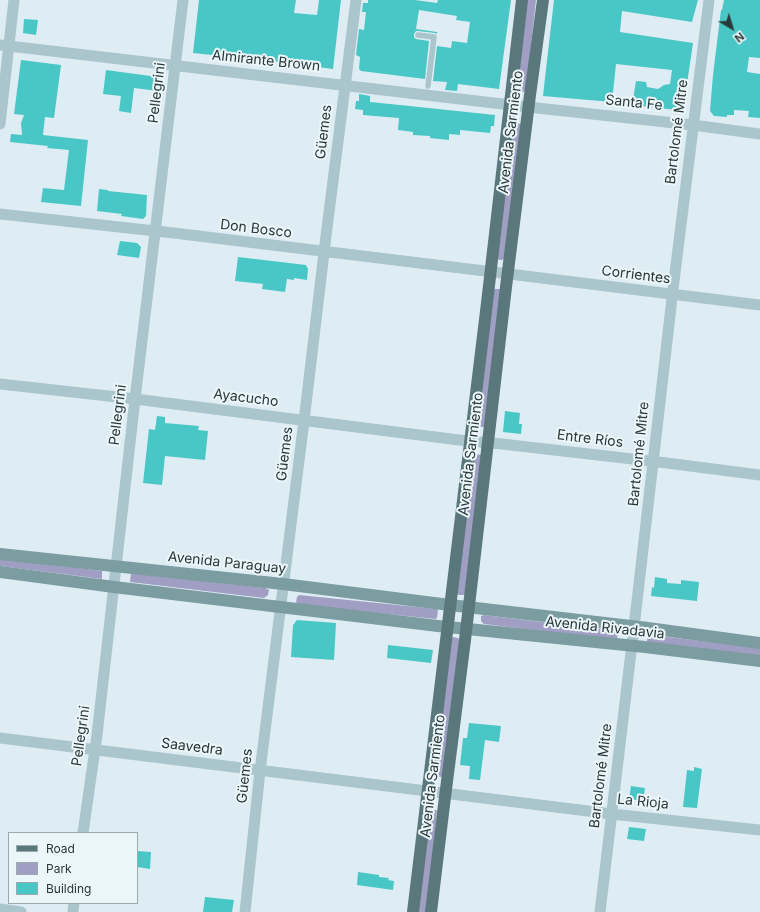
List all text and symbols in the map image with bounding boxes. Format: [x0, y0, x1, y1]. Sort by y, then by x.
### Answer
north arrow [712, 8, 752, 48]
text: N [732, 29, 747, 46]
street label: Almirante Brown [211, 47, 321, 75]
street label: Pellegrini [145, 62, 169, 124]
street label: Avenida Sarmiento [495, 70, 527, 194]
street label: Bartolomé Mitre [662, 79, 692, 185]
street label: Santa Fe [605, 92, 663, 114]
street label: Güemes [312, 104, 336, 160]
street label: Don Bosco [219, 216, 293, 242]
street label: Corrientes [601, 262, 671, 288]
street label: Pellegrini [106, 384, 130, 446]
street label: Ayacucho [213, 386, 279, 410]
street label: Avenida Sarmiento [455, 392, 487, 516]
street label: Bartolomé Mitre [625, 401, 653, 507]
street label: Güemes [273, 426, 297, 482]
street label: Entre Ríos [556, 427, 624, 451]
street label: Avenida Paraguay [167, 548, 287, 578]
street label: Avenida Rivadavia [544, 613, 666, 643]
street label: Pellegrini [68, 705, 94, 767]
street label: Avenida Sarmiento [417, 714, 449, 838]
street label: Bartolomé Mitre [586, 723, 616, 829]
street label: Saavedra [160, 735, 224, 759]
street label: Güemes [234, 748, 256, 804]
street label: La Rioja [616, 791, 670, 813]
legend [8, 832, 138, 904]
text: Road [46, 841, 75, 856]
text: Park [46, 861, 72, 876]
text: Building [46, 881, 91, 896]

